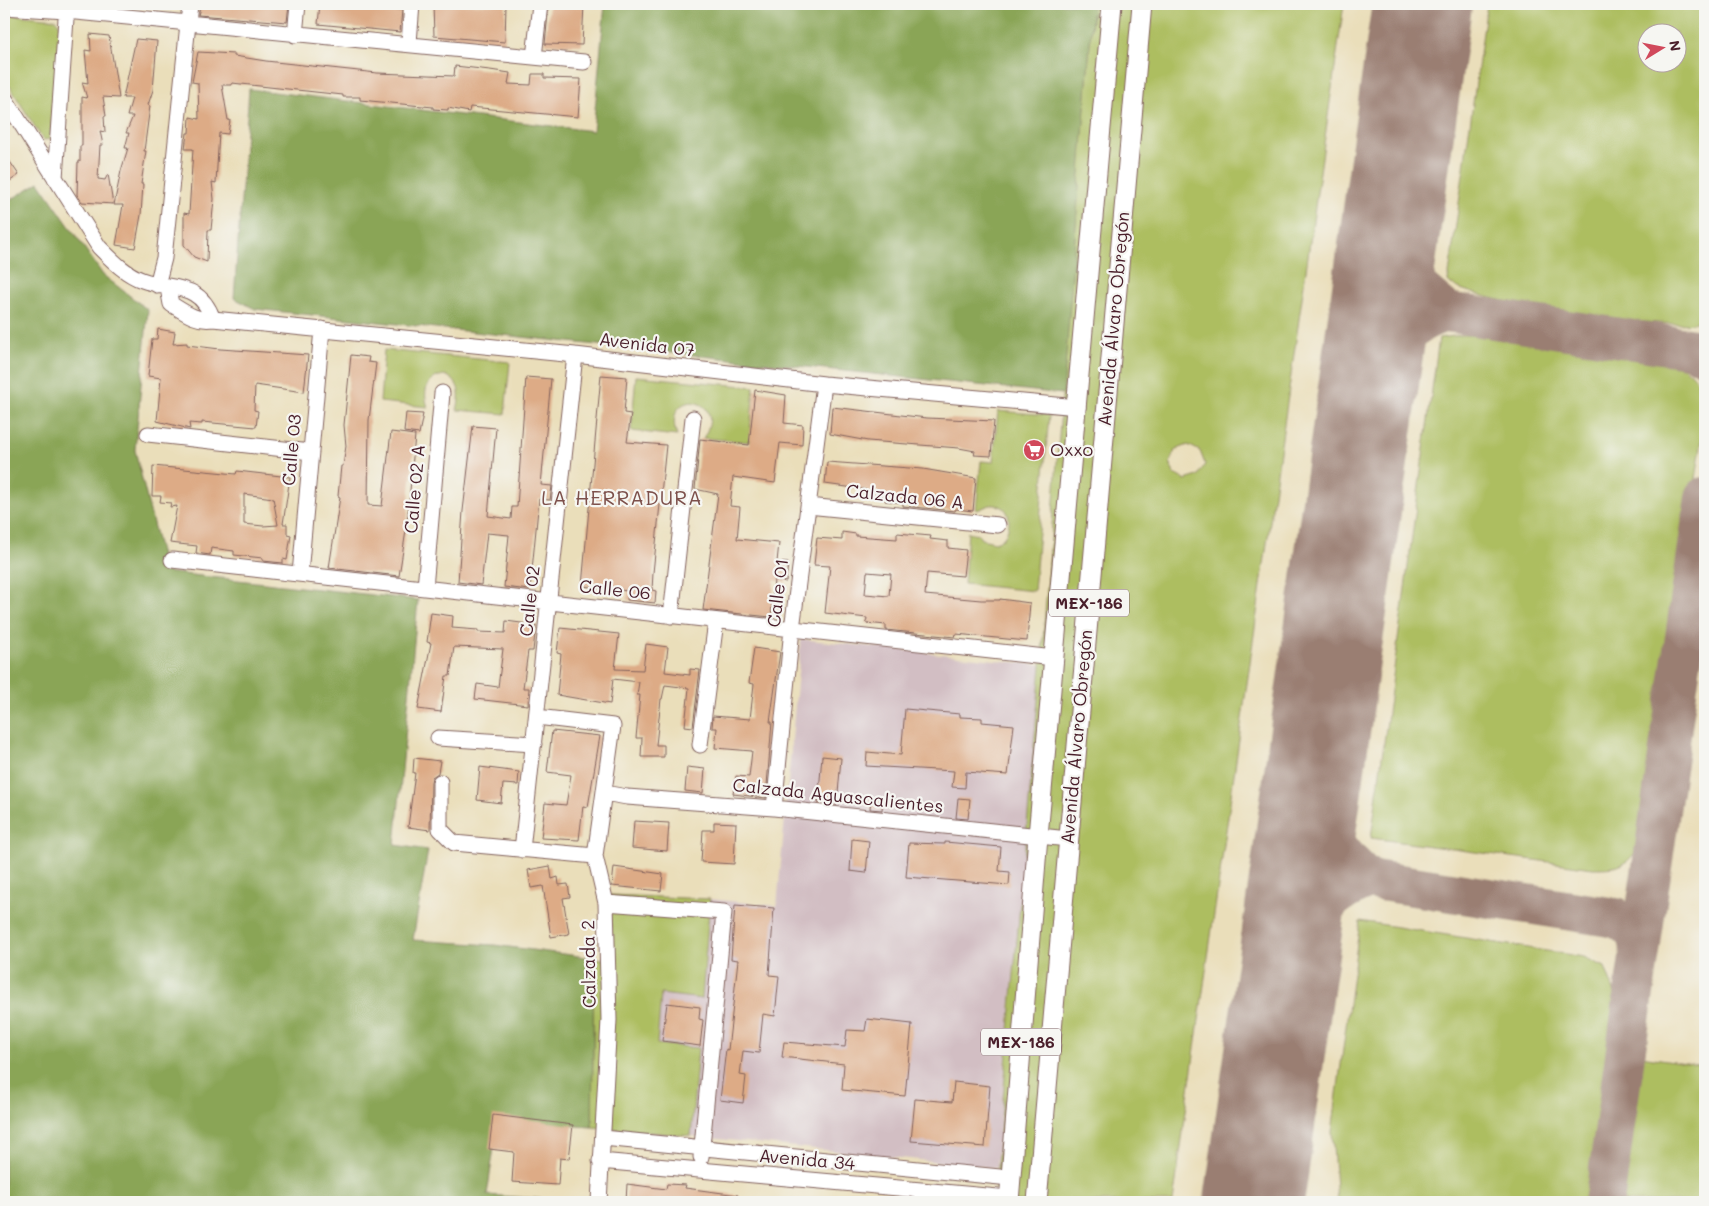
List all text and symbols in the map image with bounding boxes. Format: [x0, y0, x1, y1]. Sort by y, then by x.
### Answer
north arrow [1636, 22, 1686, 72]
text: N [1665, 39, 1686, 53]
street label: Avenida Álvaro Obregón [1092, 211, 1134, 427]
street label: Avenida 07 [598, 326, 696, 362]
street label: Calle 03 [276, 413, 306, 487]
place label: Oxxo [1050, 437, 1094, 461]
supermarket icon: Oxxo [1022, 438, 1046, 462]
street label: Calle 02 A [398, 443, 430, 534]
street label: Calzada 06 A [845, 478, 965, 514]
district label: LA HERRADURA [541, 484, 703, 510]
street label: Calle 01 [761, 557, 793, 629]
street label: Calle 02 [513, 564, 545, 638]
street label: Calle 06 [578, 573, 652, 605]
road number: MEX-186 [1049, 590, 1129, 616]
street label: Avenida Álvaro Obregón [1055, 629, 1097, 845]
street label: Calzada Aguascalientes [732, 772, 945, 818]
street label: Calzada 2 [575, 920, 601, 1008]
road number: MEX-186 [981, 1028, 1061, 1056]
street label: Avenida 34 [758, 1143, 857, 1175]

